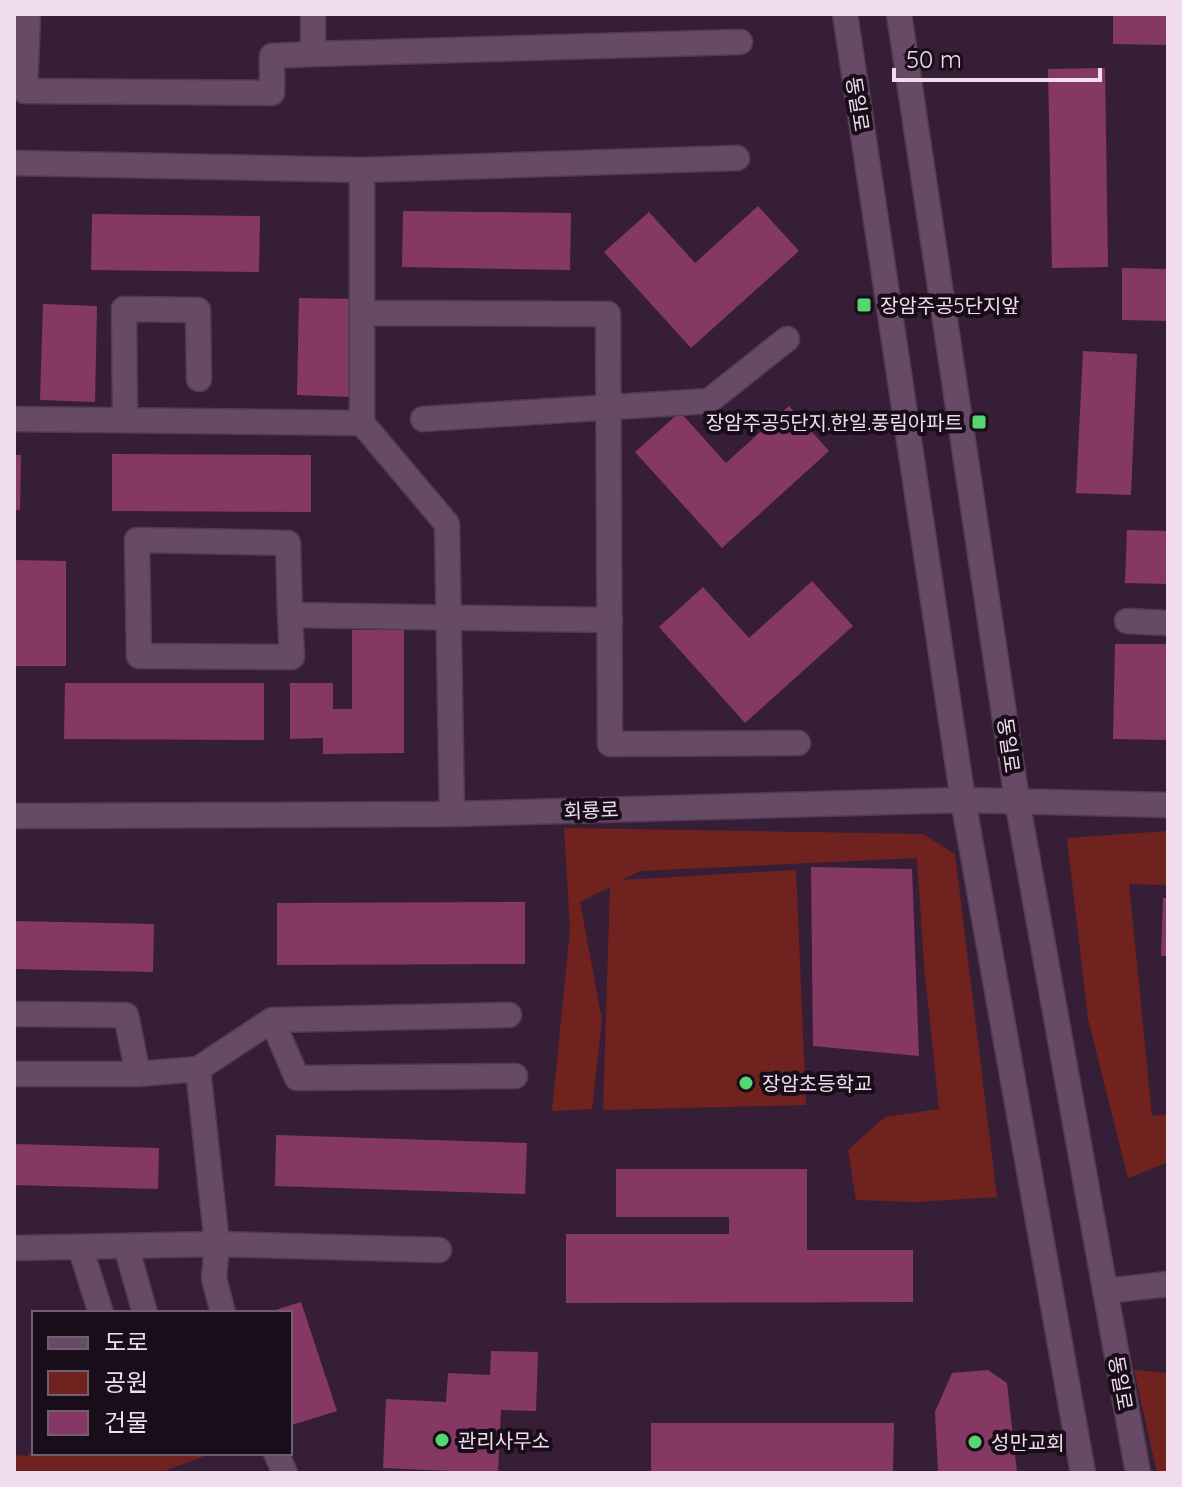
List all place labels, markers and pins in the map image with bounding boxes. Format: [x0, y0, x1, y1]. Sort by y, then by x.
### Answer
place label: 장암주공5단지앞 [880, 293, 1020, 318]
marker: 장암주공5단지앞 [855, 296, 873, 314]
place label: 장암주공5단지.한일.풍림아파트 [706, 410, 963, 435]
marker: 장암주공5단지.한일.풍림아파트 [970, 413, 988, 431]
place label: 장암초등학교 [762, 1071, 872, 1096]
marker: 장암초등학교 [737, 1074, 755, 1092]
place label: 관리사무소 [458, 1428, 550, 1453]
place label: 성만교회 [991, 1430, 1065, 1455]
marker: 관리사무소 [433, 1431, 451, 1449]
marker: 성만교회 [966, 1433, 984, 1451]

